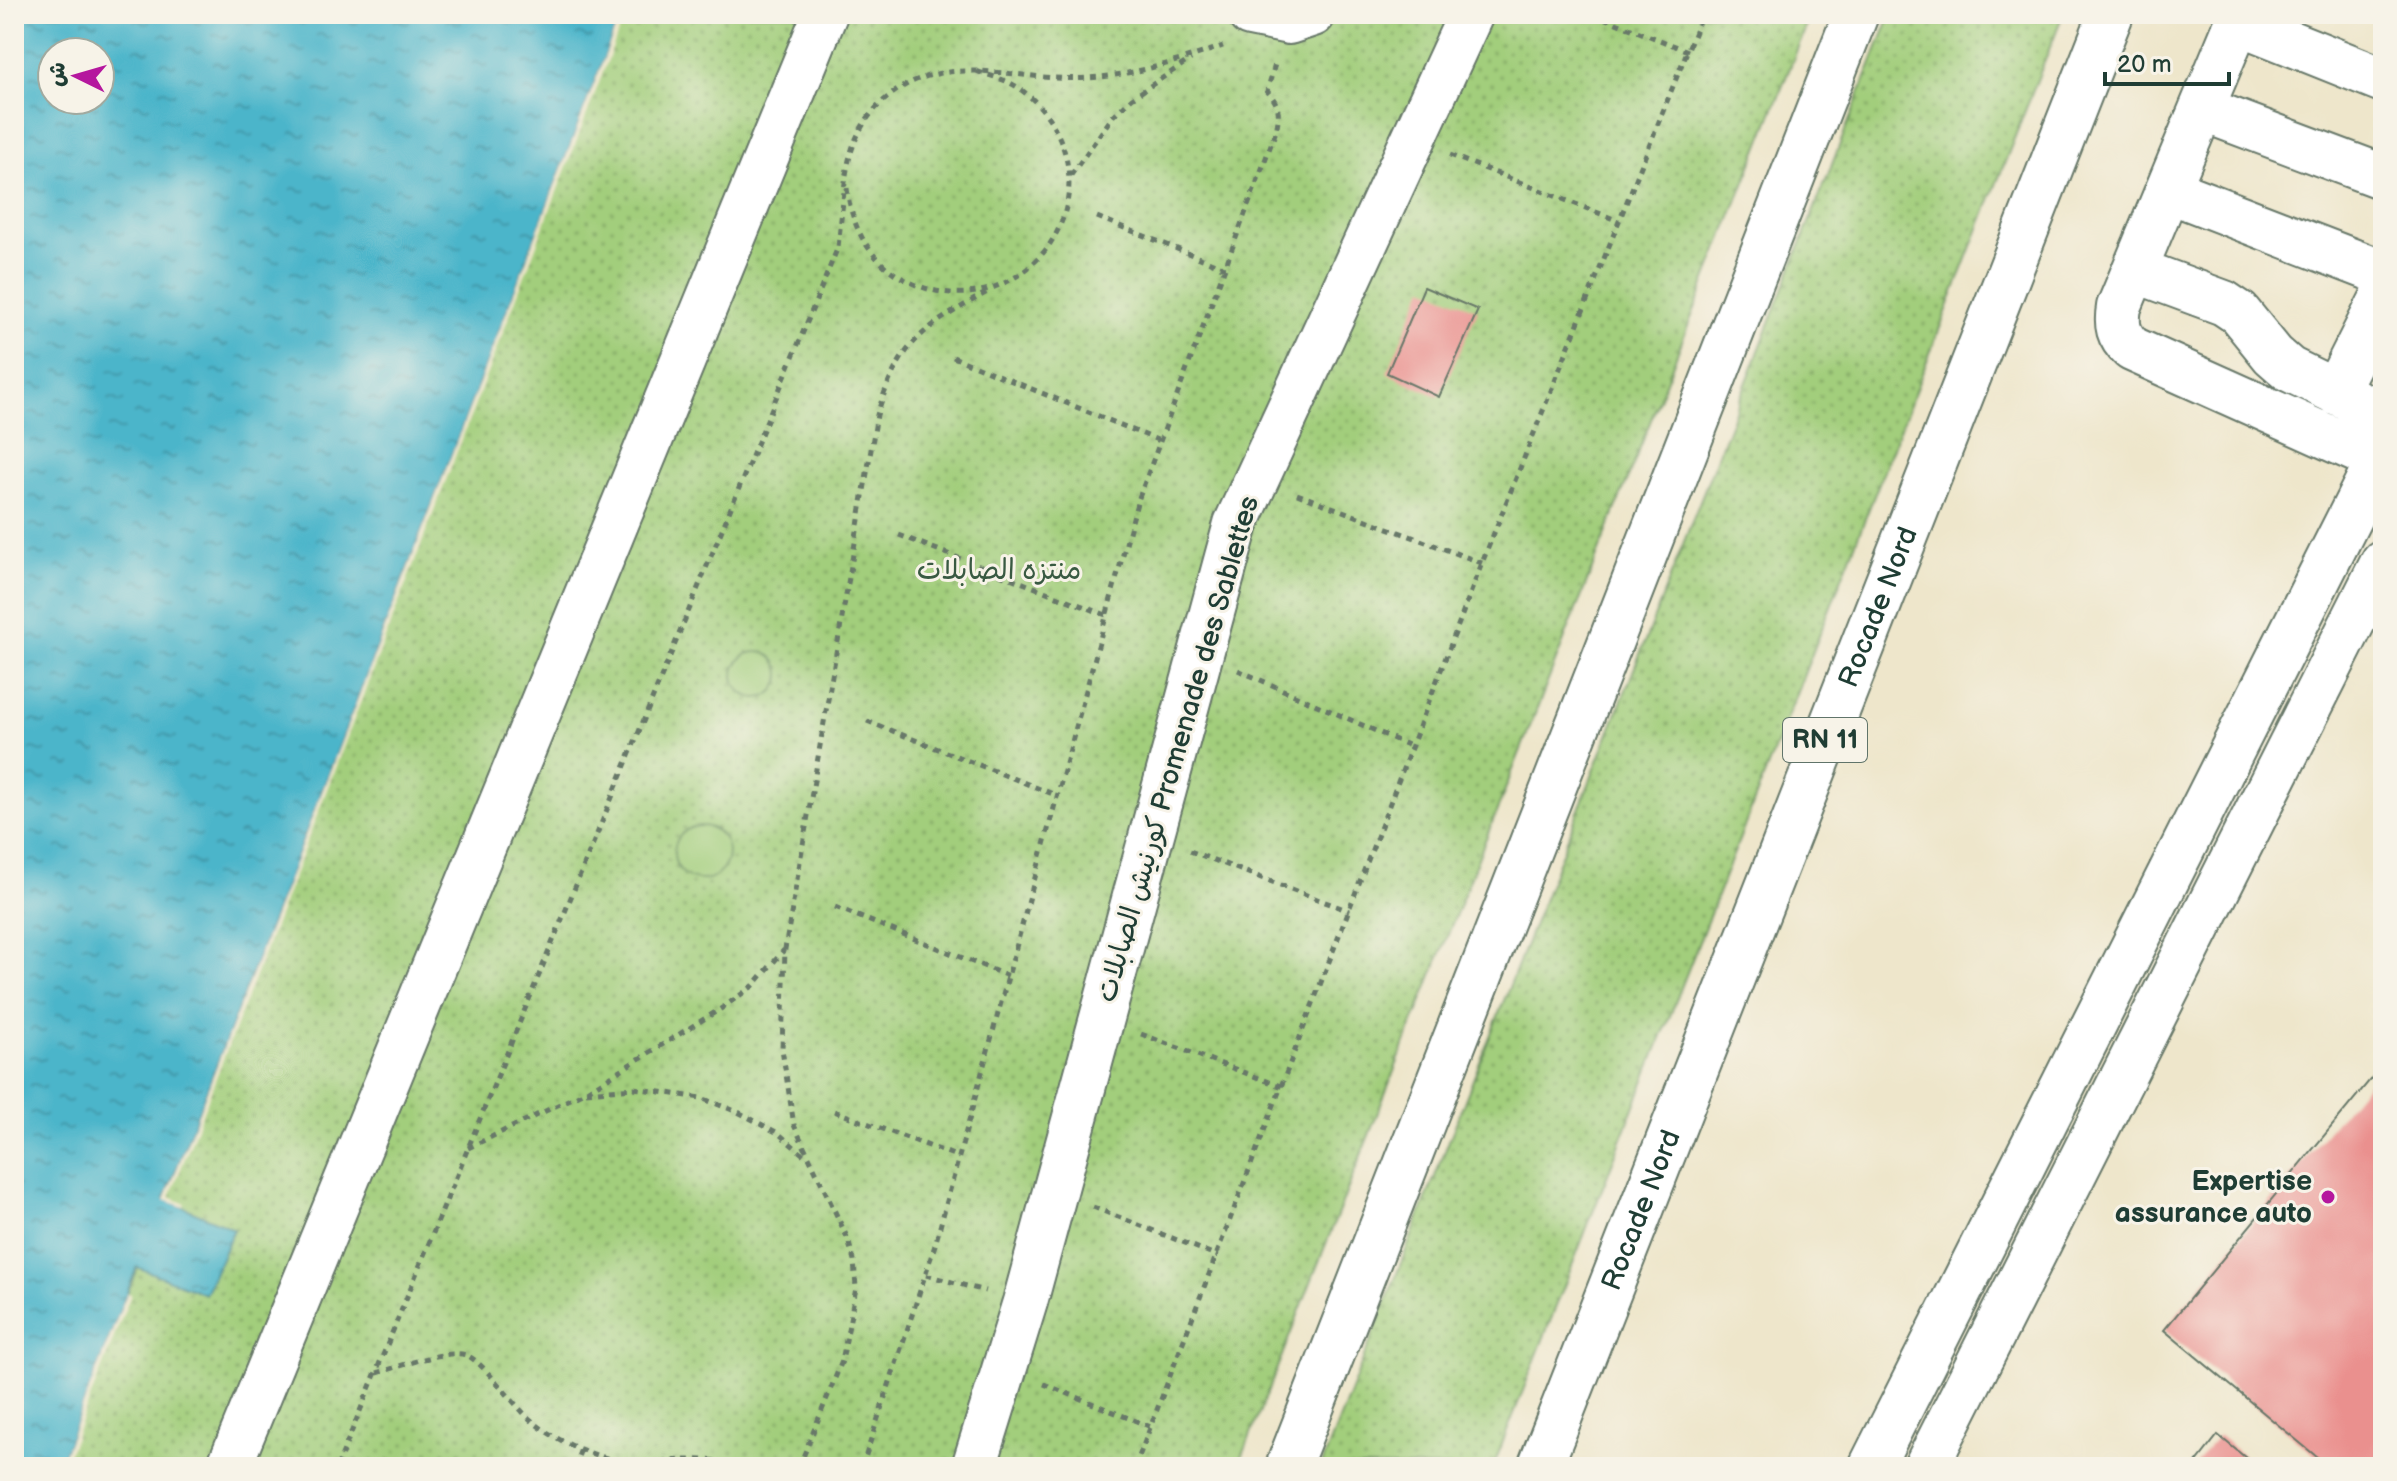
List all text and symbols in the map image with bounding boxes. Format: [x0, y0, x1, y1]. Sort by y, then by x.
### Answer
north arrow [36, 36, 116, 116]
scale bar [2105, 36, 2229, 86]
text: 20 m [2117, 50, 2172, 79]
text: ش [43, 61, 72, 88]
street label: كورنيش الصابلات Promenade des Sablettes [1090, 492, 1266, 1006]
street label: Rocade Nord [1832, 522, 1924, 692]
park label: منتزه الصابلات [917, 554, 1081, 587]
road number: RN 11 [1783, 718, 1867, 762]
street label: Rocade Nord [1595, 1125, 1687, 1295]
place label: Expertise assurance auto [2115, 1165, 2312, 1230]
marker: Expertise assurance auto [2319, 1188, 2337, 1206]

